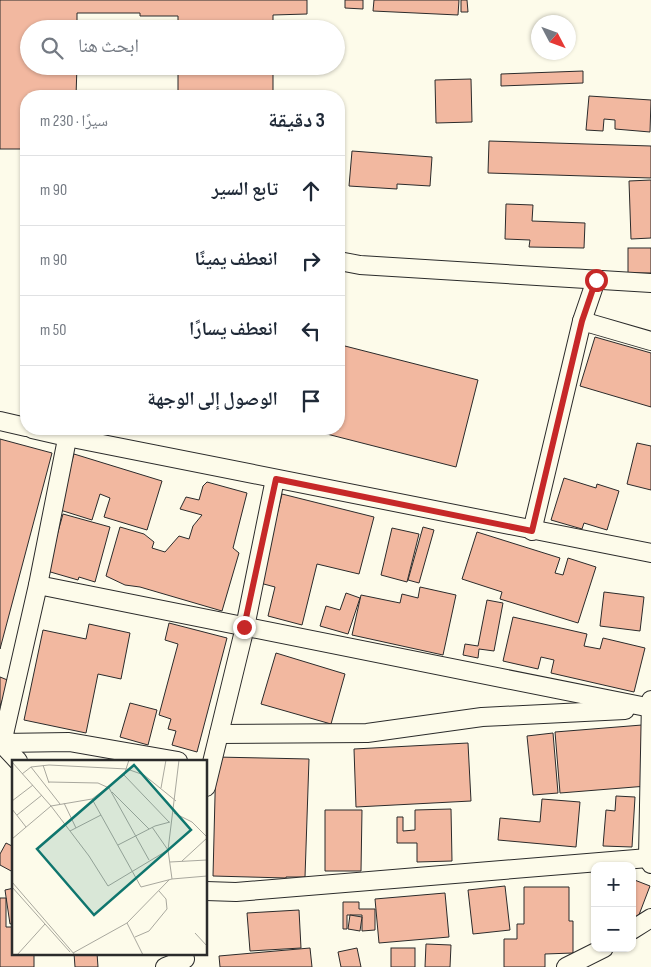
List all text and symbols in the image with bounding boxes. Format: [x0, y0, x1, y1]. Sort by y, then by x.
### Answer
north arrow [531, 15, 576, 60]
search box [20, 20, 345, 75]
icon: search [38, 34, 66, 62]
text: ابحث هنا [78, 35, 139, 58]
text: 3 دقيقة [268, 108, 325, 133]
text: سيرًا · 230 m [40, 112, 108, 131]
icon: ahead [297, 177, 325, 205]
text: تابع السير [212, 178, 278, 201]
text: 90 m [40, 181, 67, 200]
icon: right [297, 247, 325, 275]
text: انعطف يمينًا [194, 248, 278, 271]
text: 90 m [40, 251, 67, 270]
route start [585, 269, 608, 292]
icon: left [297, 317, 325, 345]
text: انعطف يسارًا [189, 318, 278, 341]
text: 50 m [40, 321, 66, 340]
icon: arrive [297, 387, 325, 415]
text: الوصول إلى الوجهة [147, 388, 278, 411]
route end [233, 616, 256, 639]
inset map [12, 760, 208, 954]
map controls [591, 862, 636, 952]
button: + [591, 862, 636, 907]
button: − [591, 907, 636, 952]

